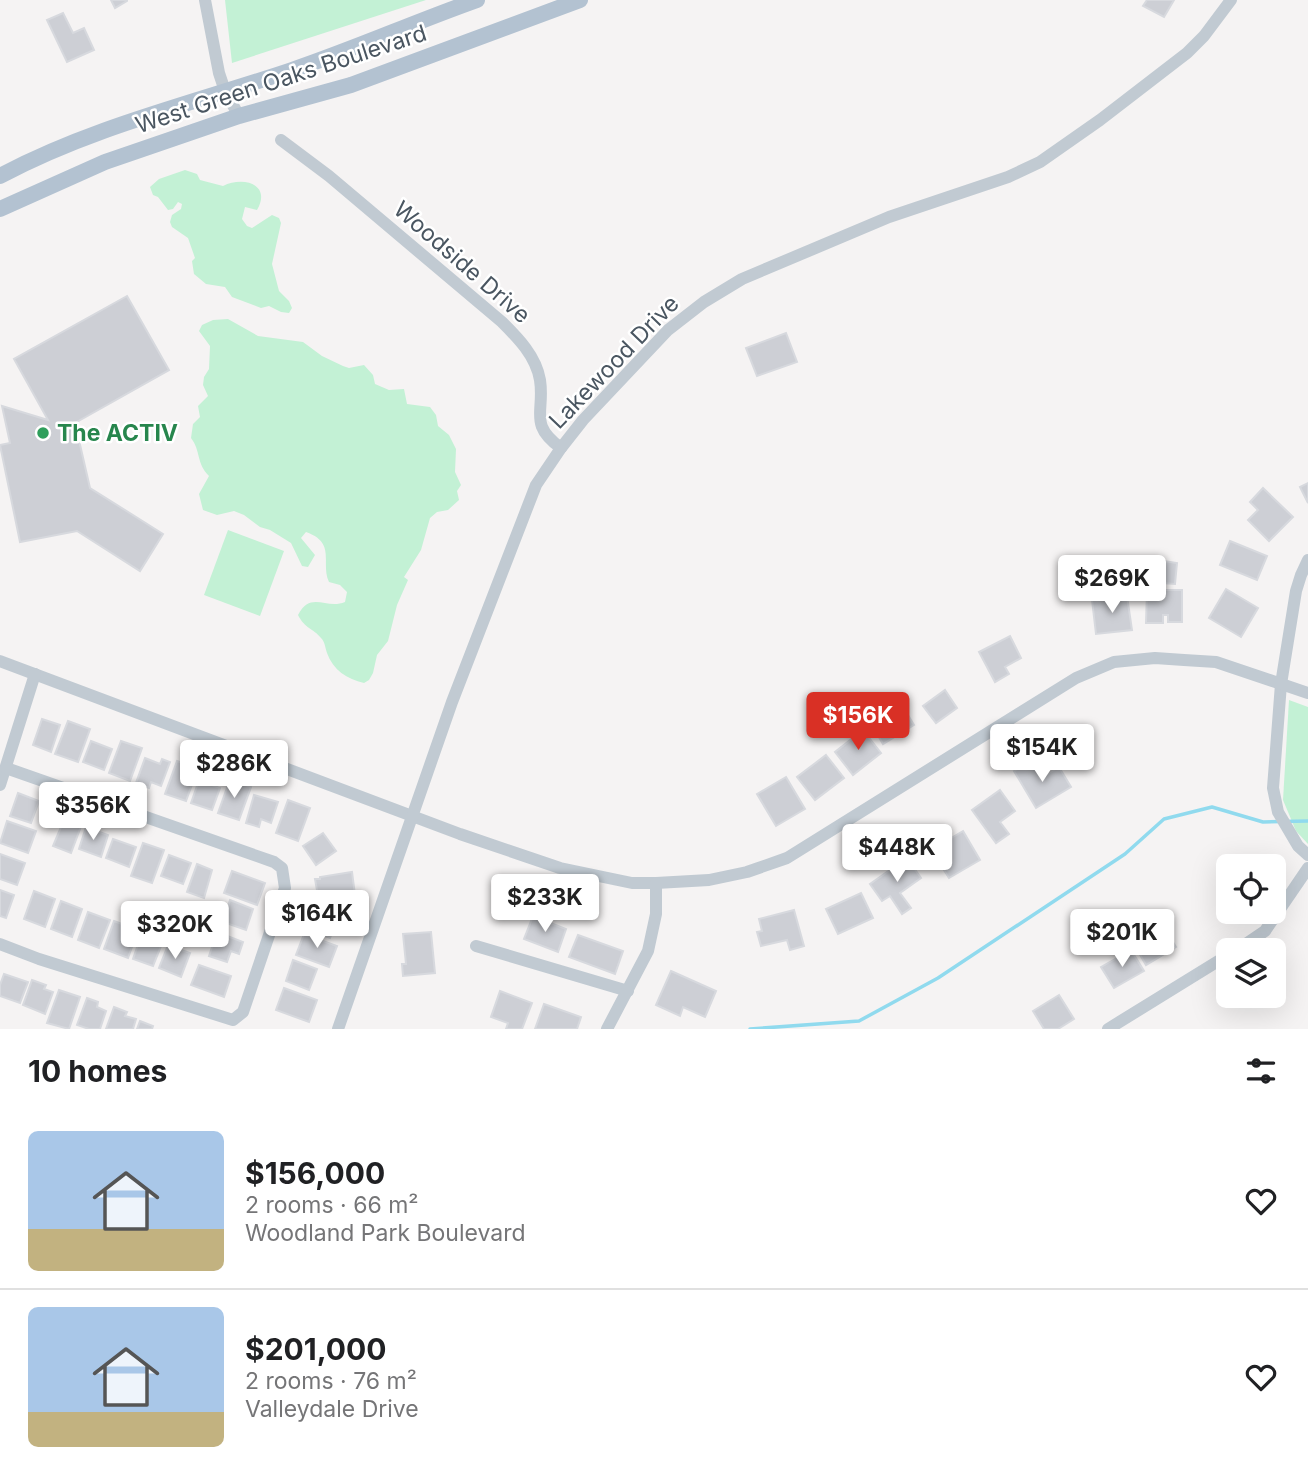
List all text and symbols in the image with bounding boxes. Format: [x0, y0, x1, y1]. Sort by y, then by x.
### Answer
street label: West Green Oaks Boulevard [132, 19, 430, 139]
street label: Woodside Drive [388, 195, 536, 329]
street label: Lakewood Drive [543, 289, 685, 435]
place label: The ACTIV [57, 419, 178, 447]
marker: The ACTIV [35, 425, 51, 441]
pin: $269K [1063, 556, 1161, 615]
text: $269K [1074, 564, 1150, 592]
pin: $156K [809, 692, 907, 752]
text: $156K [822, 701, 894, 729]
pin: $154K [993, 724, 1091, 784]
text: $154K [1006, 733, 1078, 761]
pin: $286K [185, 740, 283, 800]
text: $286K [196, 749, 272, 777]
pin: $356K [44, 782, 142, 842]
text: $356K [55, 791, 131, 819]
pin: $448K [848, 824, 946, 884]
text: $448K [858, 833, 936, 861]
map controls [1216, 854, 1286, 1008]
button: locate [1216, 854, 1286, 924]
pin: $233K [496, 874, 594, 934]
text: $233K [507, 883, 583, 911]
pin: $164K [268, 890, 366, 950]
text: $164K [281, 899, 353, 927]
pin: $320K [126, 902, 224, 961]
pin: $201K [1073, 909, 1171, 969]
text: $320K [137, 910, 213, 938]
text: $201K [1086, 918, 1158, 946]
button: layers [1216, 938, 1286, 1008]
icon: filters [1242, 1052, 1280, 1090]
text: 10 homes [28, 1053, 167, 1089]
text: $156,000 [245, 1155, 385, 1191]
icon: home [84, 1159, 168, 1243]
icon: heart [1242, 1182, 1280, 1220]
text: 2 rooms · 66 m² [245, 1191, 419, 1219]
text: Woodland Park Boulevard [245, 1219, 526, 1247]
text: $201,000 [245, 1331, 387, 1367]
icon: home [84, 1335, 168, 1419]
icon: heart [1242, 1358, 1280, 1396]
text: 2 rooms · 76 m² [245, 1367, 417, 1395]
text: Valleydale Drive [245, 1395, 419, 1423]

